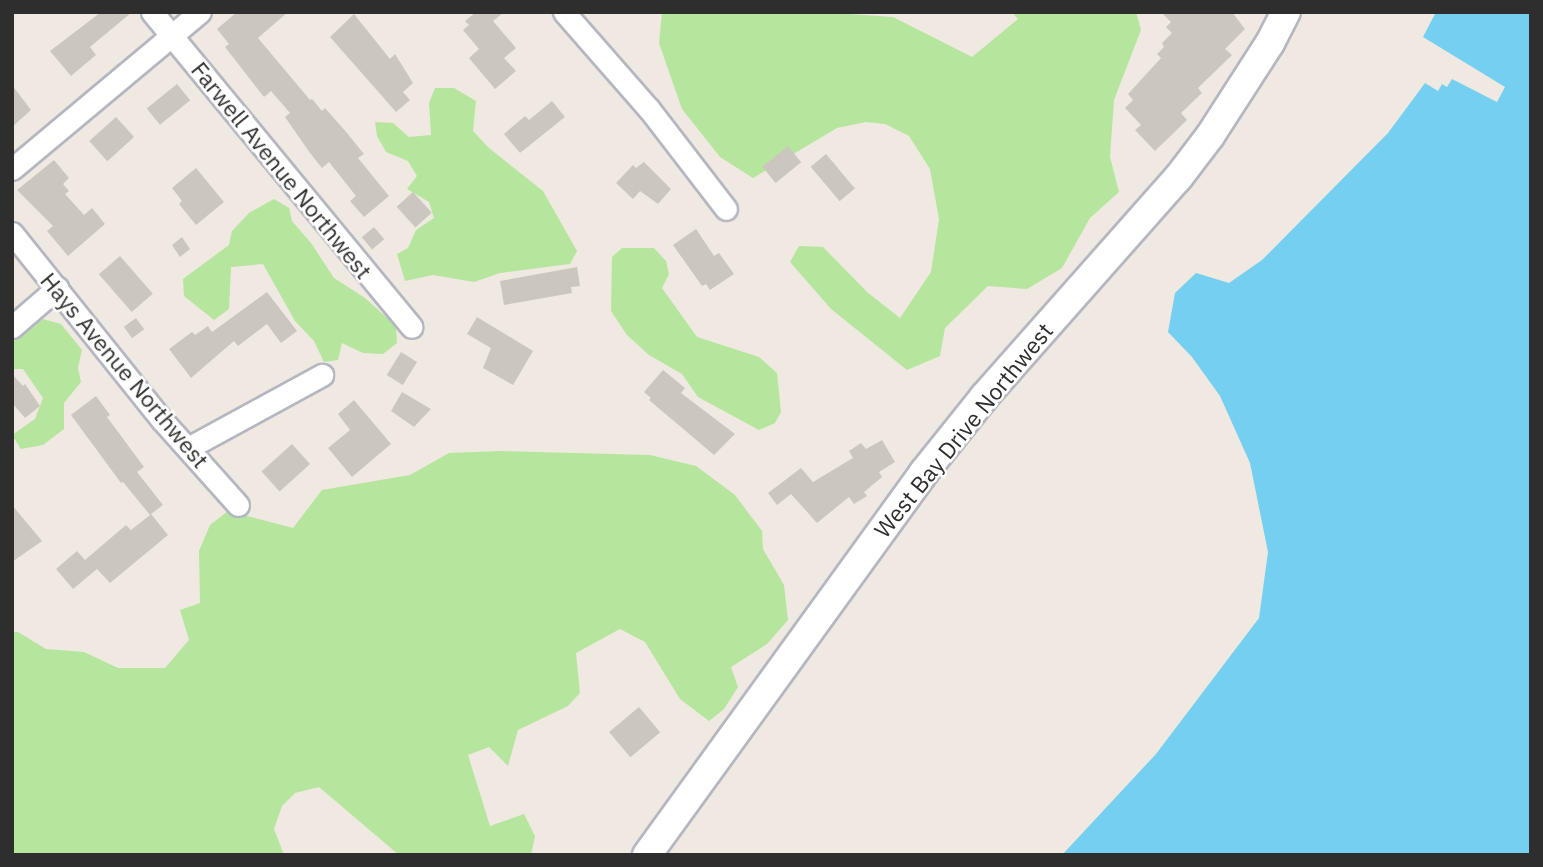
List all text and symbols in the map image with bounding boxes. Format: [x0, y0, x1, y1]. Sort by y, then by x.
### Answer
street label: Farwell Avenue Northwest [186, 56, 378, 284]
street label: Hays Avenue Northwest [35, 267, 215, 473]
street label: West Bay Drive Northwest [868, 317, 1058, 543]

